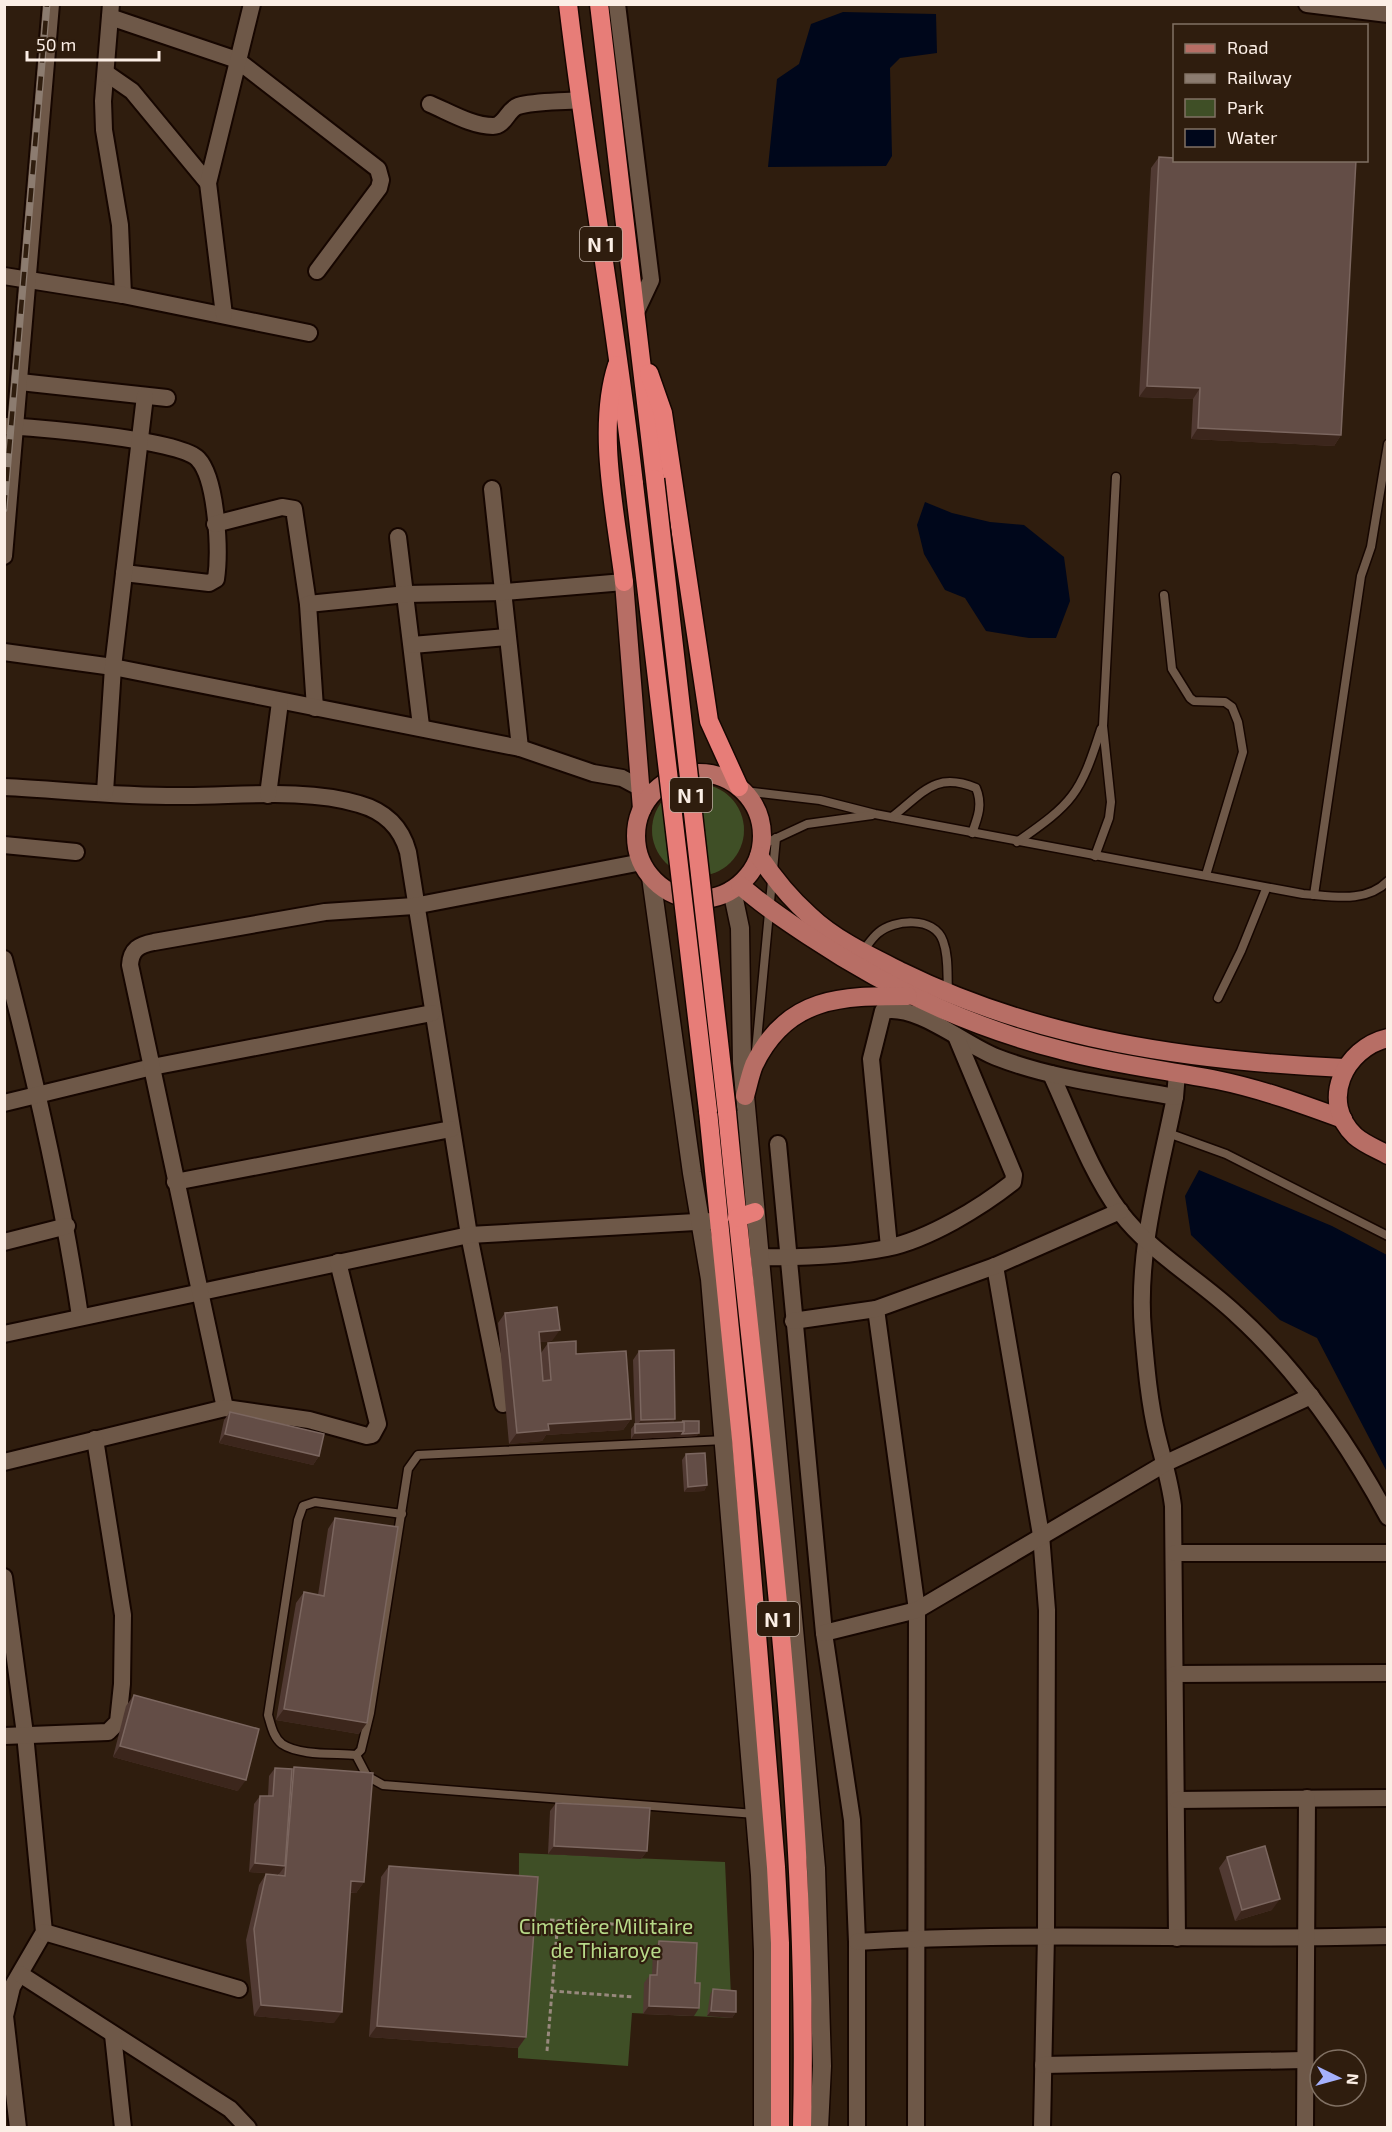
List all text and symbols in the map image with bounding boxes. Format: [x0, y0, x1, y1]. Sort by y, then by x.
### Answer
scale bar [27, 24, 159, 62]
legend [1173, 24, 1368, 162]
text: 50 m [36, 33, 76, 55]
text: Road [1227, 36, 1268, 58]
text: Railway [1227, 66, 1292, 88]
text: Park [1227, 96, 1264, 118]
text: Water [1227, 126, 1277, 148]
road number: N 1 [580, 227, 622, 261]
road number: N 1 [670, 778, 712, 812]
road number: N 1 [757, 1602, 799, 1636]
park label: Cimetière Militaire de Thiaroye [519, 1913, 693, 1962]
north arrow [1308, 2048, 1368, 2108]
text: N [1343, 2073, 1363, 2086]

